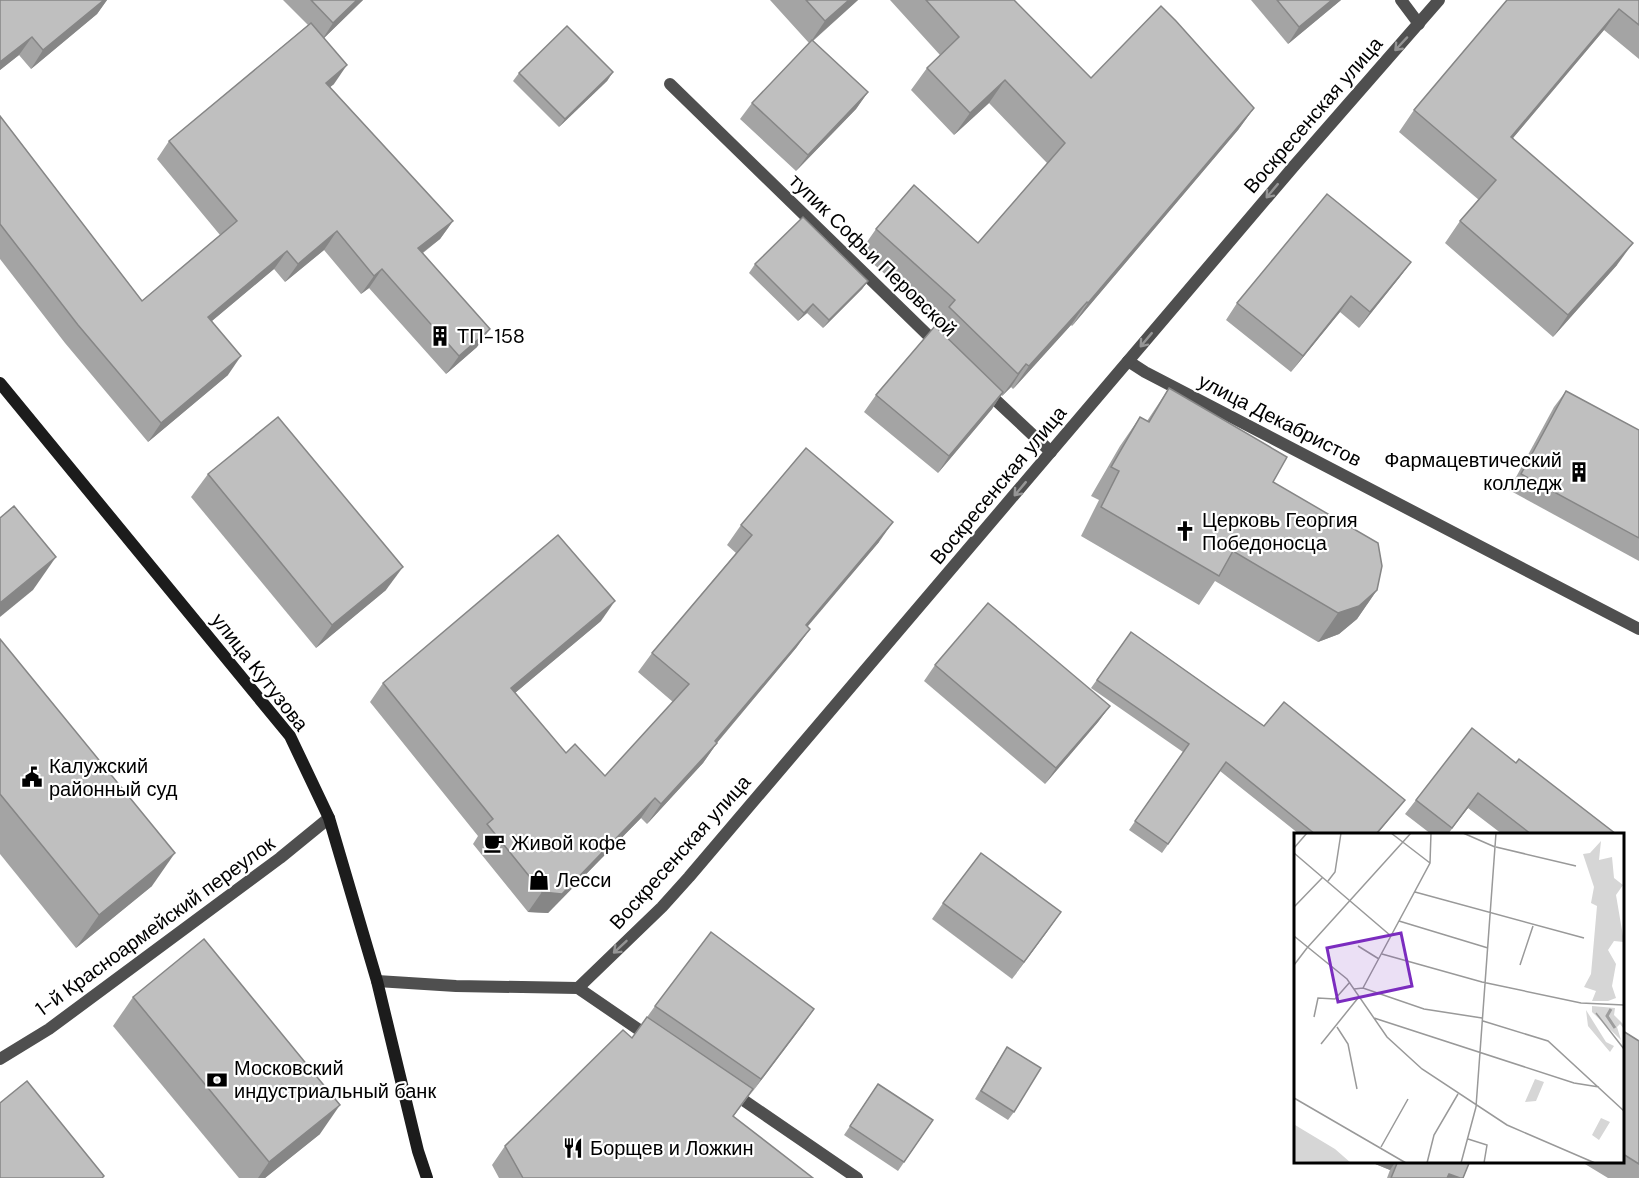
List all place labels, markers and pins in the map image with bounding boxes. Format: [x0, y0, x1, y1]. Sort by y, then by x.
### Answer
place label: ТП-158 [457, 323, 525, 349]
building icon: ТП-158 [428, 324, 452, 348]
place label: Фармацевтический колледж [1384, 447, 1563, 496]
building icon: Фармацевтический колледж [1567, 460, 1591, 484]
place label: Церковь Георгия Победоносца [1202, 507, 1358, 556]
church icon: Церковь Георгия Победоносца [1173, 519, 1197, 543]
place label: Калужский районный суд [49, 753, 178, 802]
public building icon: Калужский районный суд [20, 765, 44, 789]
place label: Живой кофе [511, 830, 626, 856]
cafe icon: Живой кофе [482, 831, 506, 855]
place label: Лесси [556, 867, 611, 893]
shop icon: Лесси [527, 868, 551, 892]
place label: Московский индустриальный банк [234, 1055, 436, 1104]
bank icon: Московский индустриальный банк [205, 1068, 229, 1092]
place label: Борщев и Ложкин [590, 1135, 754, 1161]
restaurant icon: Борщев и Ложкин [561, 1136, 585, 1160]

